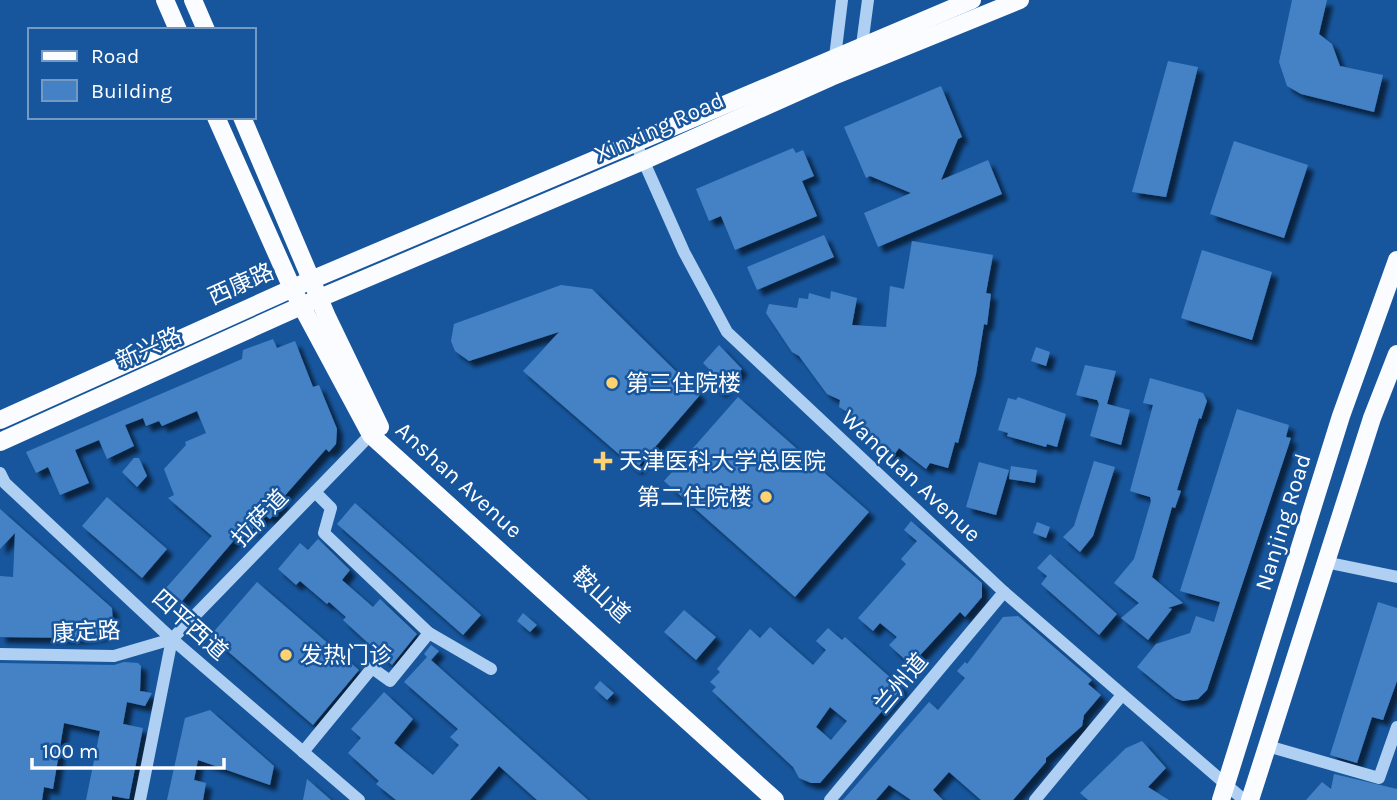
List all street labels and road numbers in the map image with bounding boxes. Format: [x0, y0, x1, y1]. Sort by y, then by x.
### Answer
street label: Xinxing Road [590, 86, 728, 168]
street label: 西康路 [204, 258, 278, 310]
street label: 新兴路 [112, 322, 186, 374]
street label: Wanquan Avenue [835, 404, 987, 548]
street label: Anshan Avenue [390, 416, 528, 544]
street label: Nanjing Road [1249, 450, 1317, 594]
street label: 拉萨道 [226, 484, 294, 552]
street label: 鞍山道 [567, 562, 635, 628]
street label: 四平西道 [147, 584, 233, 666]
street label: 康定路 [51, 617, 121, 647]
street label: 兰州道 [868, 648, 934, 718]

